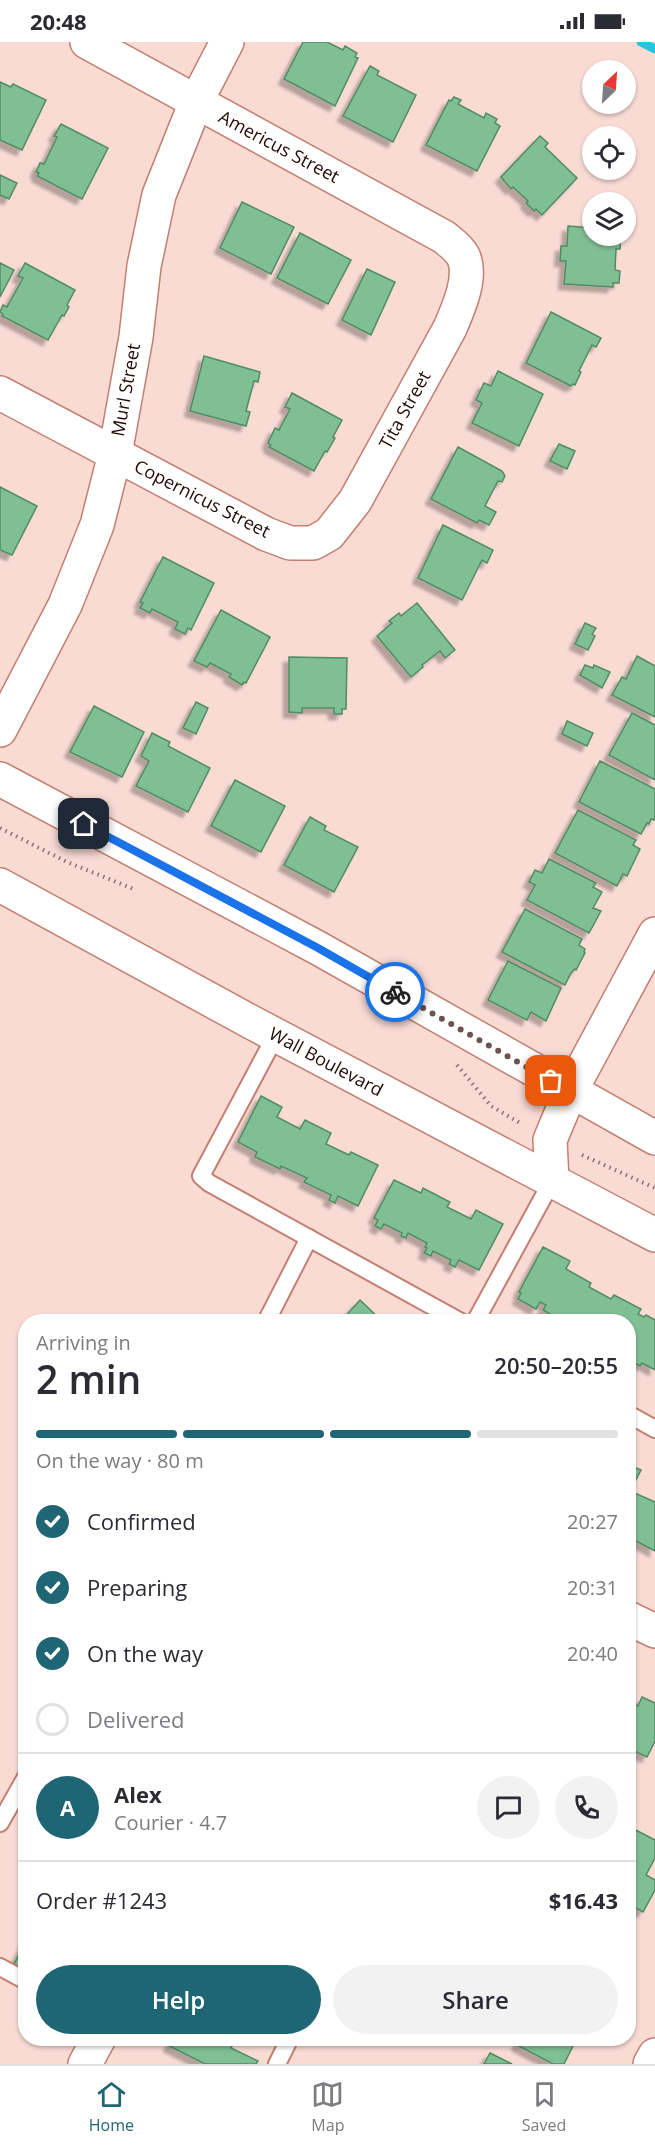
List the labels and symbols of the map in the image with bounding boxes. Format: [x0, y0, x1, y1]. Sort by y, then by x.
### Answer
north arrow [582, 60, 636, 114]
street label: Americus Street [215, 104, 344, 188]
street label: Murl Street [105, 341, 145, 438]
street label: Tita Street [373, 366, 435, 453]
street label: Copernicus Street [130, 453, 274, 543]
pin [58, 798, 109, 849]
courier [365, 962, 425, 1022]
street label: Wall Boulevard [265, 1021, 388, 1101]
pin [525, 1055, 576, 1106]

